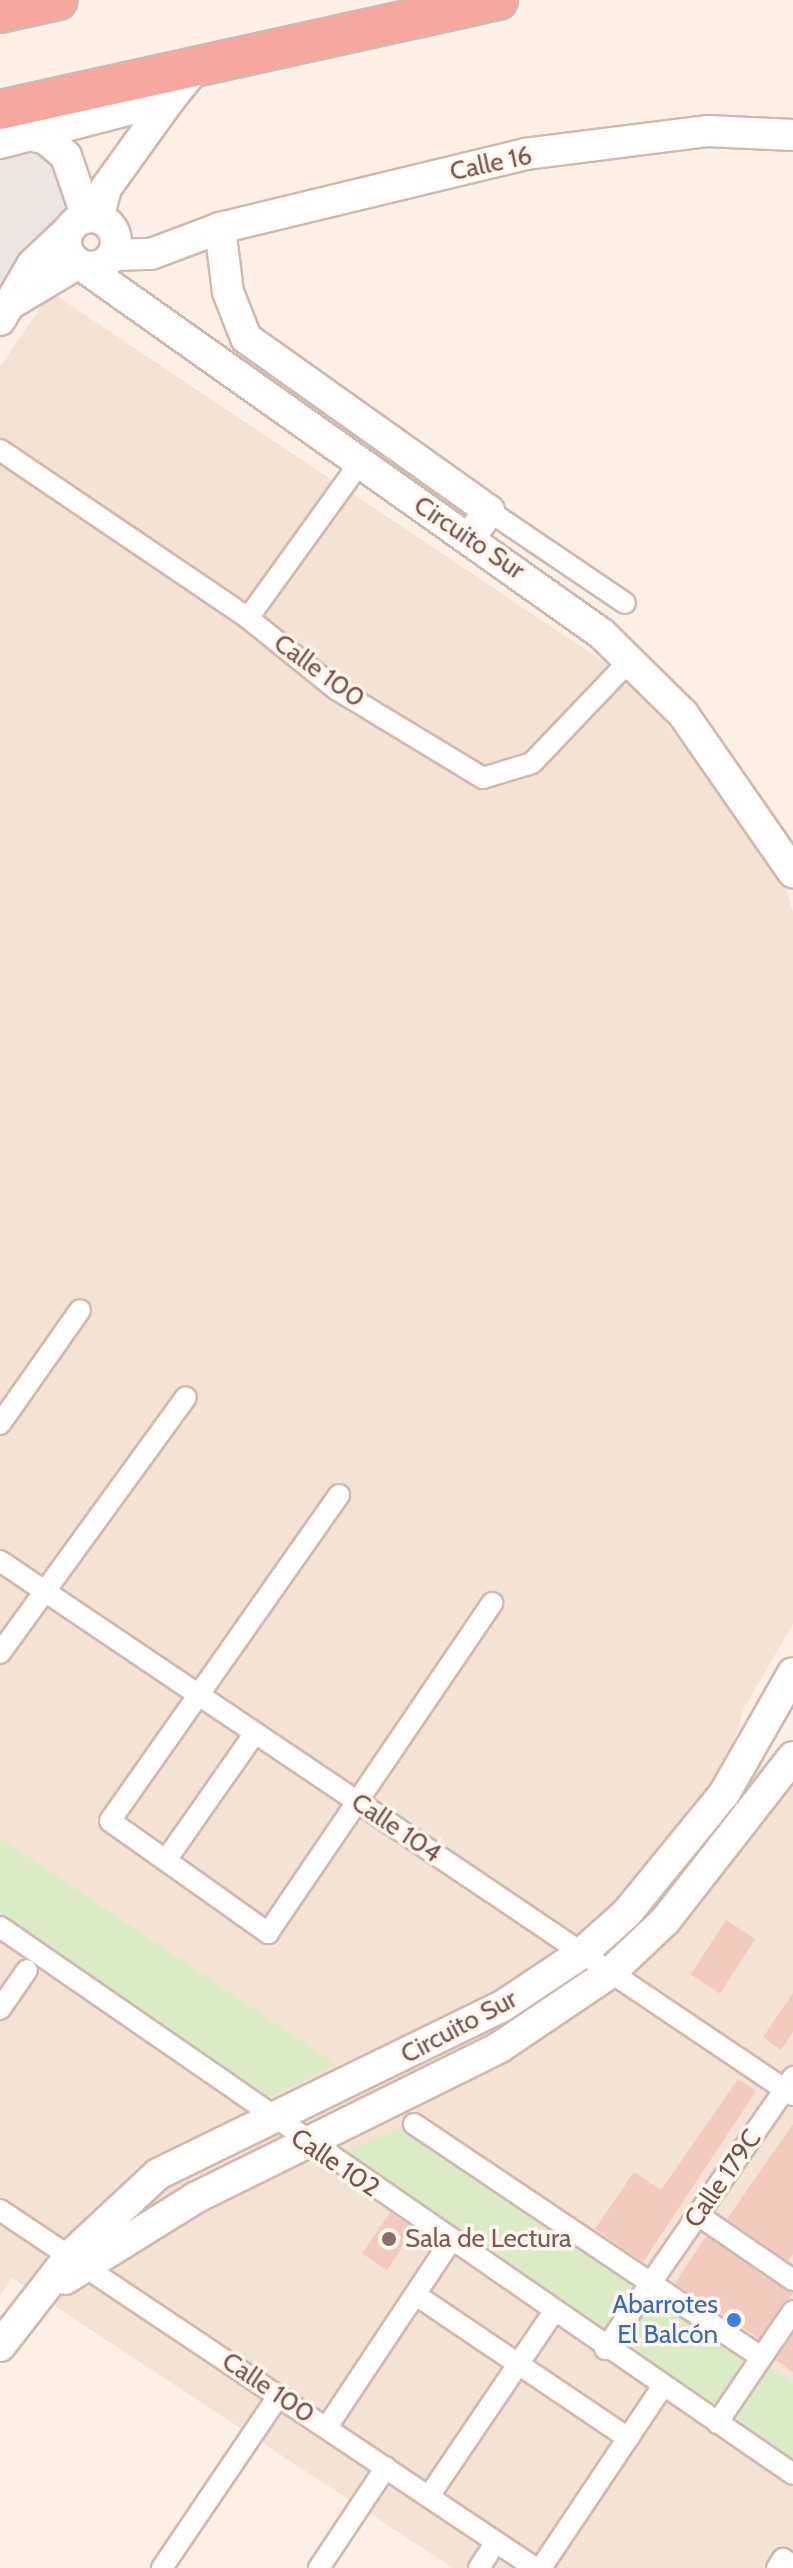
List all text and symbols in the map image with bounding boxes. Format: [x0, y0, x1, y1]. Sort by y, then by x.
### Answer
street label: Calle 16 [447, 140, 535, 188]
street label: Circuito Sur [408, 490, 530, 586]
street label: Calle 100 [268, 628, 370, 714]
street label: Calle 104 [345, 1787, 447, 1869]
street label: Circuito Sur [396, 1983, 522, 2071]
street label: Calle 102 [285, 2122, 385, 2204]
street label: Calle 179C [678, 2124, 768, 2234]
place label: Sala de Lectura [405, 2223, 572, 2255]
marker: Sala de Lectura [380, 2230, 398, 2248]
place label: Abarrotes El Balcón [612, 2289, 718, 2350]
marker: Abarrotes El Balcón [725, 2311, 743, 2329]
street label: Calle 100 [216, 2346, 320, 2430]

